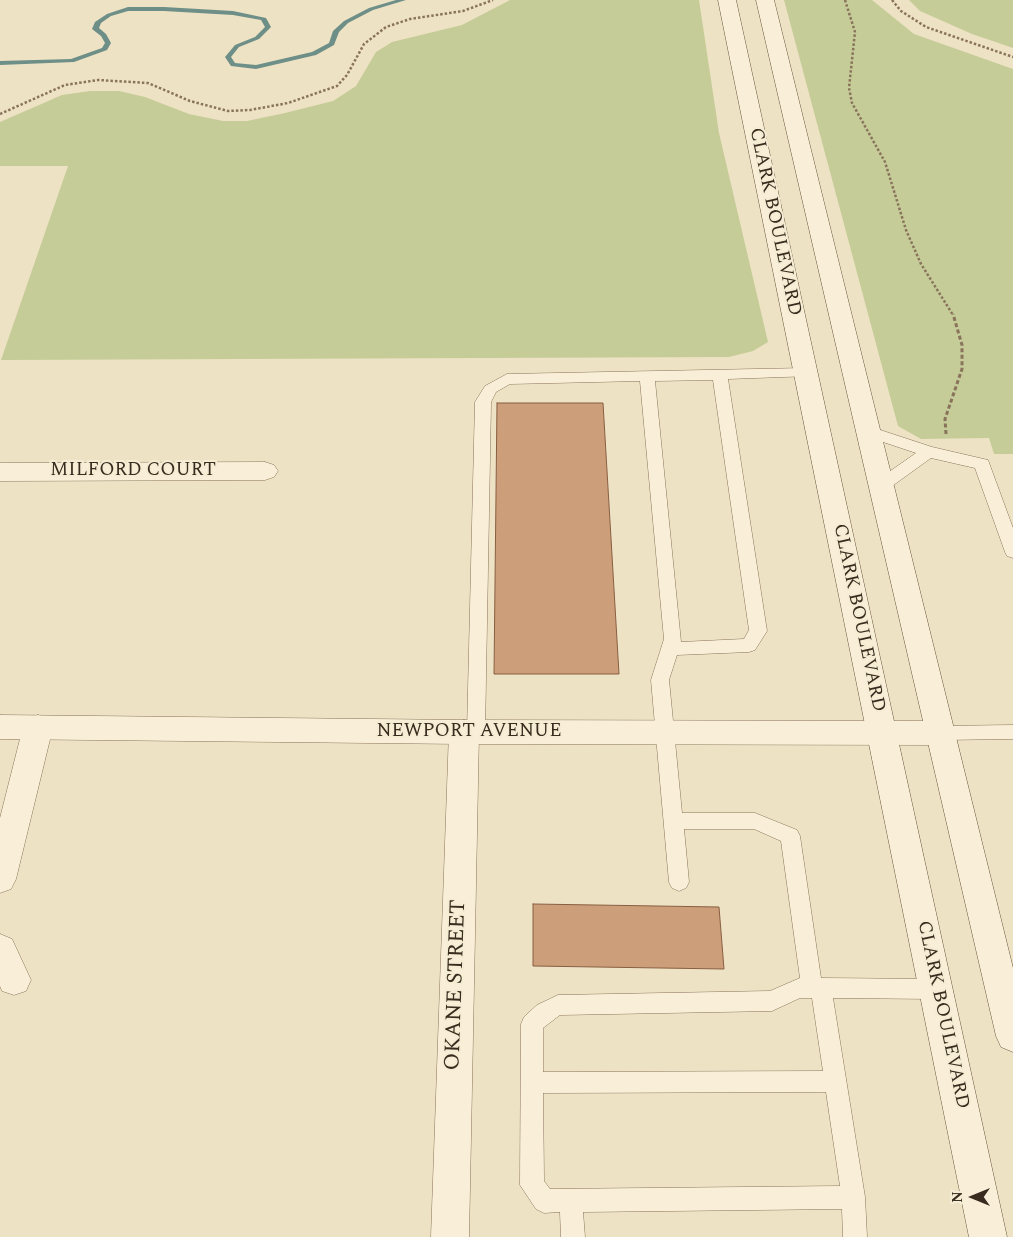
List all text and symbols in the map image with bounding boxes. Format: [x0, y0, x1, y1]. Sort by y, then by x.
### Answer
street label: CLARK BOULEVARD [743, 126, 805, 318]
street label: MILFORD COURT [50, 460, 216, 482]
street label: CLARK BOULEVARD [827, 522, 889, 714]
street label: NEWPORT AVENUE [376, 721, 562, 743]
street label: OKANE STREET [441, 899, 473, 1071]
street label: CLARK BOULEVARD [911, 919, 973, 1111]
north arrow [948, 1172, 998, 1222]
text: N [947, 1191, 968, 1203]

